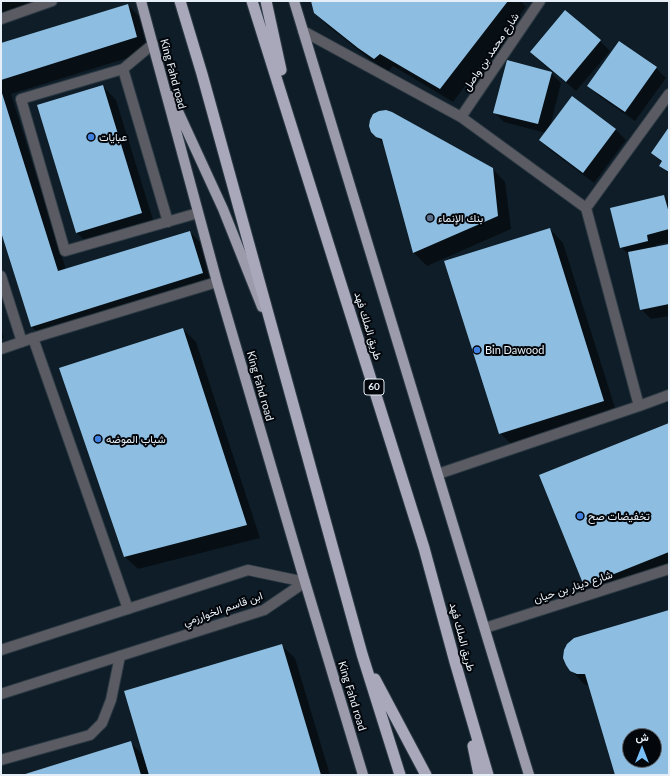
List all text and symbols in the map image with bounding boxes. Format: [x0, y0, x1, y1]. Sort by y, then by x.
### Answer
street label: شارع محمد بن واصل [460, 10, 522, 94]
street label: King Fahd road [157, 37, 189, 111]
place label: عبايات [99, 130, 127, 144]
marker: عبايات [86, 132, 96, 142]
place label: بنك الإنماء [438, 211, 483, 225]
marker: بنك الإنماء [425, 213, 435, 223]
street label: طريق الملك فهد [351, 290, 385, 362]
place label: Bin Dawood [485, 343, 544, 357]
marker: Bin Dawood [472, 345, 482, 355]
street label: King Fahd road [244, 349, 276, 423]
road number: 60 [364, 379, 384, 395]
place label: شباب الموضه [106, 432, 166, 446]
marker: شباب الموضه [93, 434, 103, 444]
place label: تخفيضات صح [588, 509, 650, 523]
marker: تخفيضات صح [575, 511, 585, 521]
street label: شارع دينار بن حيان [532, 568, 614, 606]
street label: ابن قاسم الخوارزمي [181, 589, 265, 629]
street label: طريق الملك فهد [446, 601, 478, 673]
street label: King Fahd road [335, 660, 369, 732]
north arrow [622, 728, 662, 768]
text: ش [635, 730, 649, 743]

